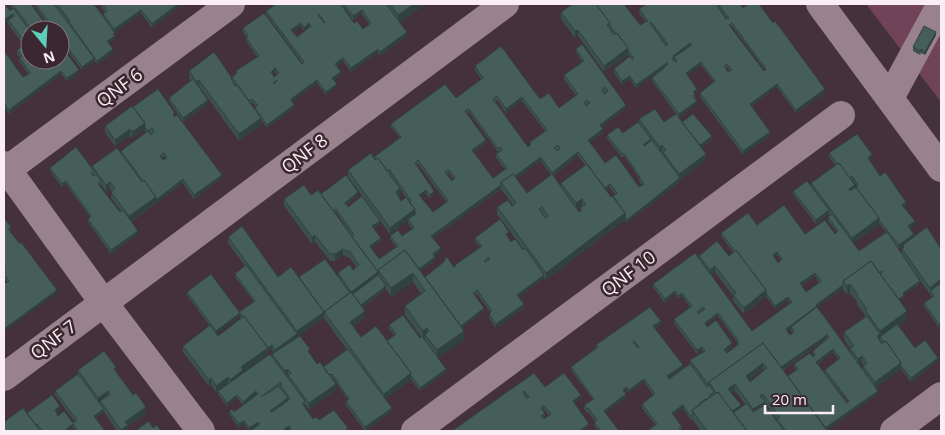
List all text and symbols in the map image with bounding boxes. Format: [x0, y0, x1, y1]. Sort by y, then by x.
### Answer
north arrow [20, 20, 70, 70]
text: N [41, 47, 58, 69]
street label: QNF 6 [91, 62, 147, 112]
street label: QNF 8 [276, 128, 332, 178]
street label: QNF 10 [596, 245, 660, 301]
street label: QNF 7 [25, 314, 81, 364]
scale bar [765, 382, 832, 414]
text: 20 m [772, 389, 807, 409]

